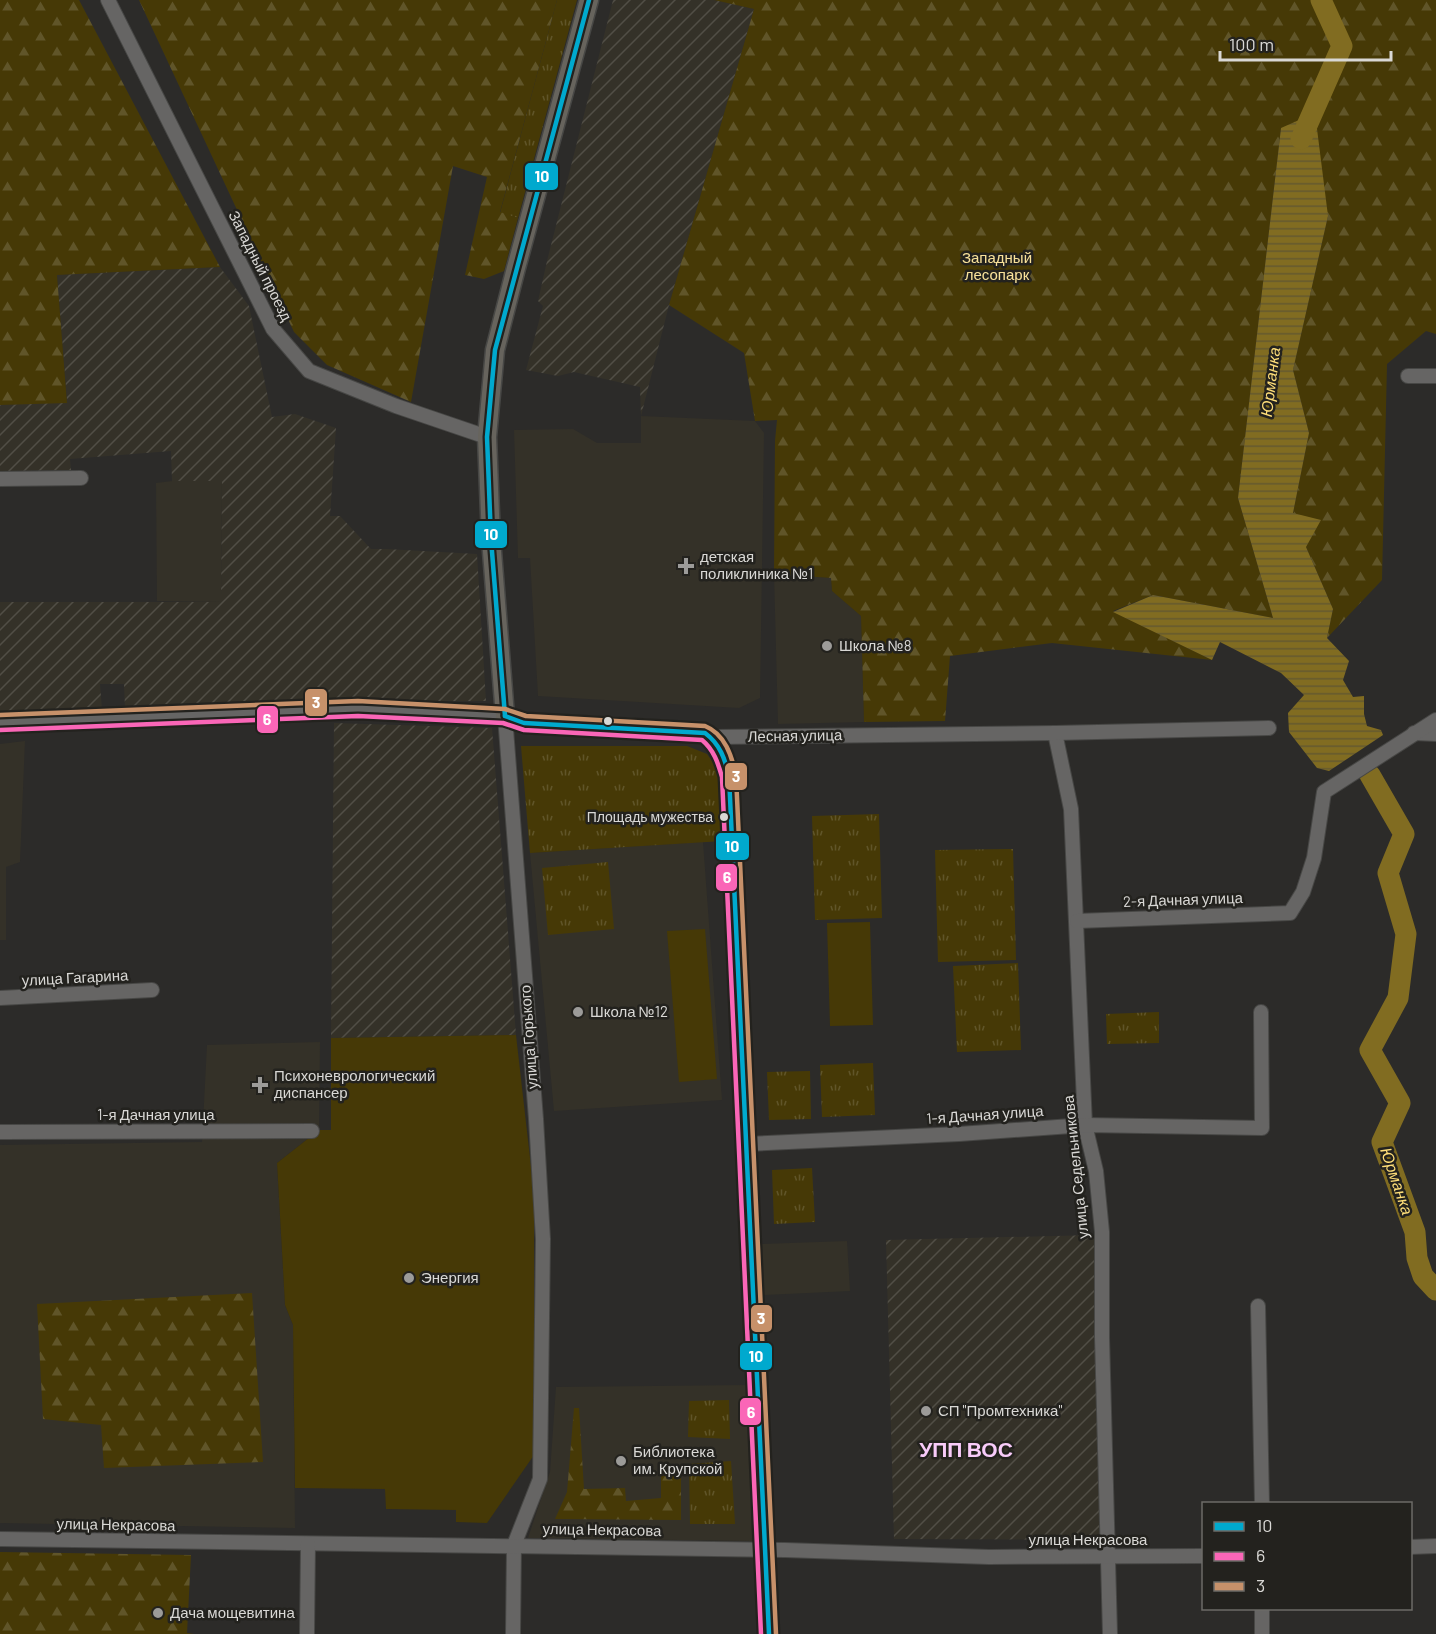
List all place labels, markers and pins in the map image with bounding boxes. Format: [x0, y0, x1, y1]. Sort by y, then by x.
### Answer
place label: детская поликлиника №1 [700, 547, 813, 582]
marker: детская поликлиника №1 [677, 557, 695, 575]
place label: Школа №8 [839, 636, 912, 654]
marker: Школа №8 [820, 639, 834, 653]
unlabelled marker [602, 715, 614, 727]
place label: Площадь мужества [587, 808, 713, 825]
marker: Площадь мужества [718, 811, 730, 823]
place label: Школа №12 [590, 1002, 668, 1020]
marker: Школа №12 [571, 1005, 585, 1019]
place label: Психоневрологический диспансер [274, 1066, 435, 1101]
marker: Психоневрологический диспансер [251, 1076, 269, 1094]
place label: Энергия [421, 1268, 479, 1286]
marker: Энергия [402, 1271, 416, 1285]
place label: СП "Промтехника" [938, 1401, 1062, 1419]
marker: СП "Промтехника" [919, 1404, 933, 1418]
place label: Библиотека им. Крупской [633, 1442, 722, 1477]
marker: Библиотека им. Крупской [614, 1454, 628, 1468]
place label: Дача мощевитина [170, 1603, 295, 1621]
marker: Дача мощевитина [151, 1606, 165, 1620]

